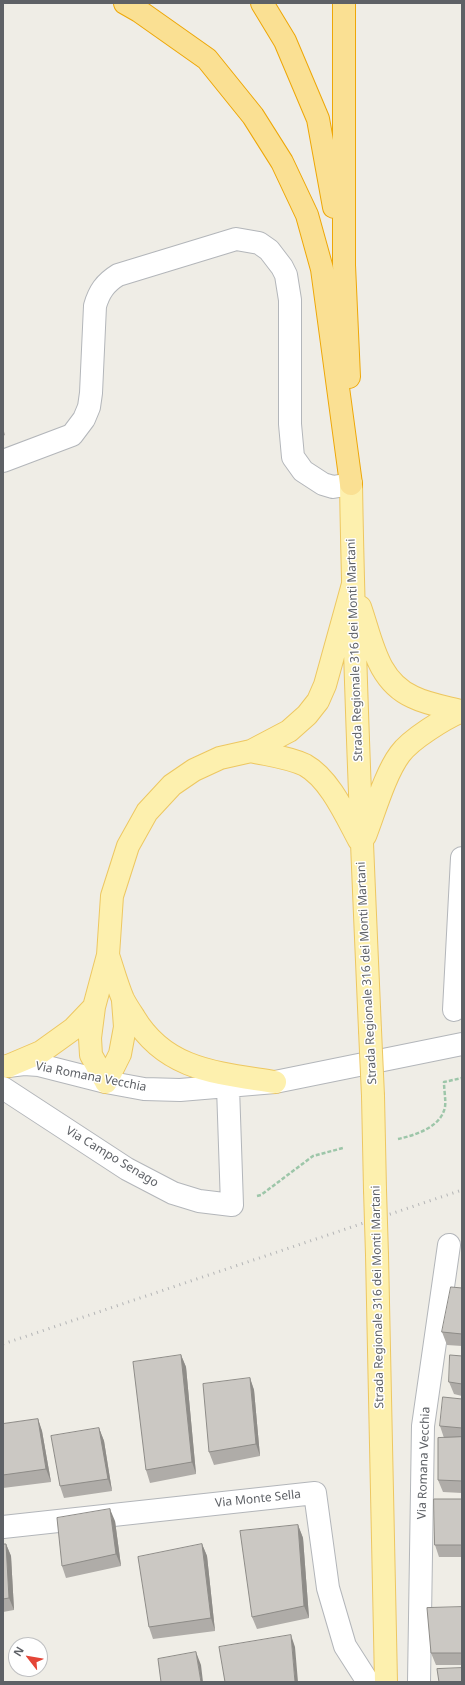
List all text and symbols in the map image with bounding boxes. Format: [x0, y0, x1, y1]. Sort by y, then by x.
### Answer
street label: Strada Regionale 316 dei Monti Martani [344, 538, 366, 762]
street label: Strada Regionale 316 dei Monti Martani [354, 861, 380, 1085]
street label: Via Romana Vecchia [34, 1059, 148, 1095]
street label: Via Campo Senago [63, 1124, 161, 1190]
street label: Strada Regionale 316 dei Monti Martani [369, 1185, 387, 1409]
street label: Via Romana Vecchia [415, 1406, 433, 1520]
street label: Via Monte Sella [214, 1487, 302, 1511]
north arrow [8, 1637, 48, 1677]
text: N [9, 1643, 27, 1659]

